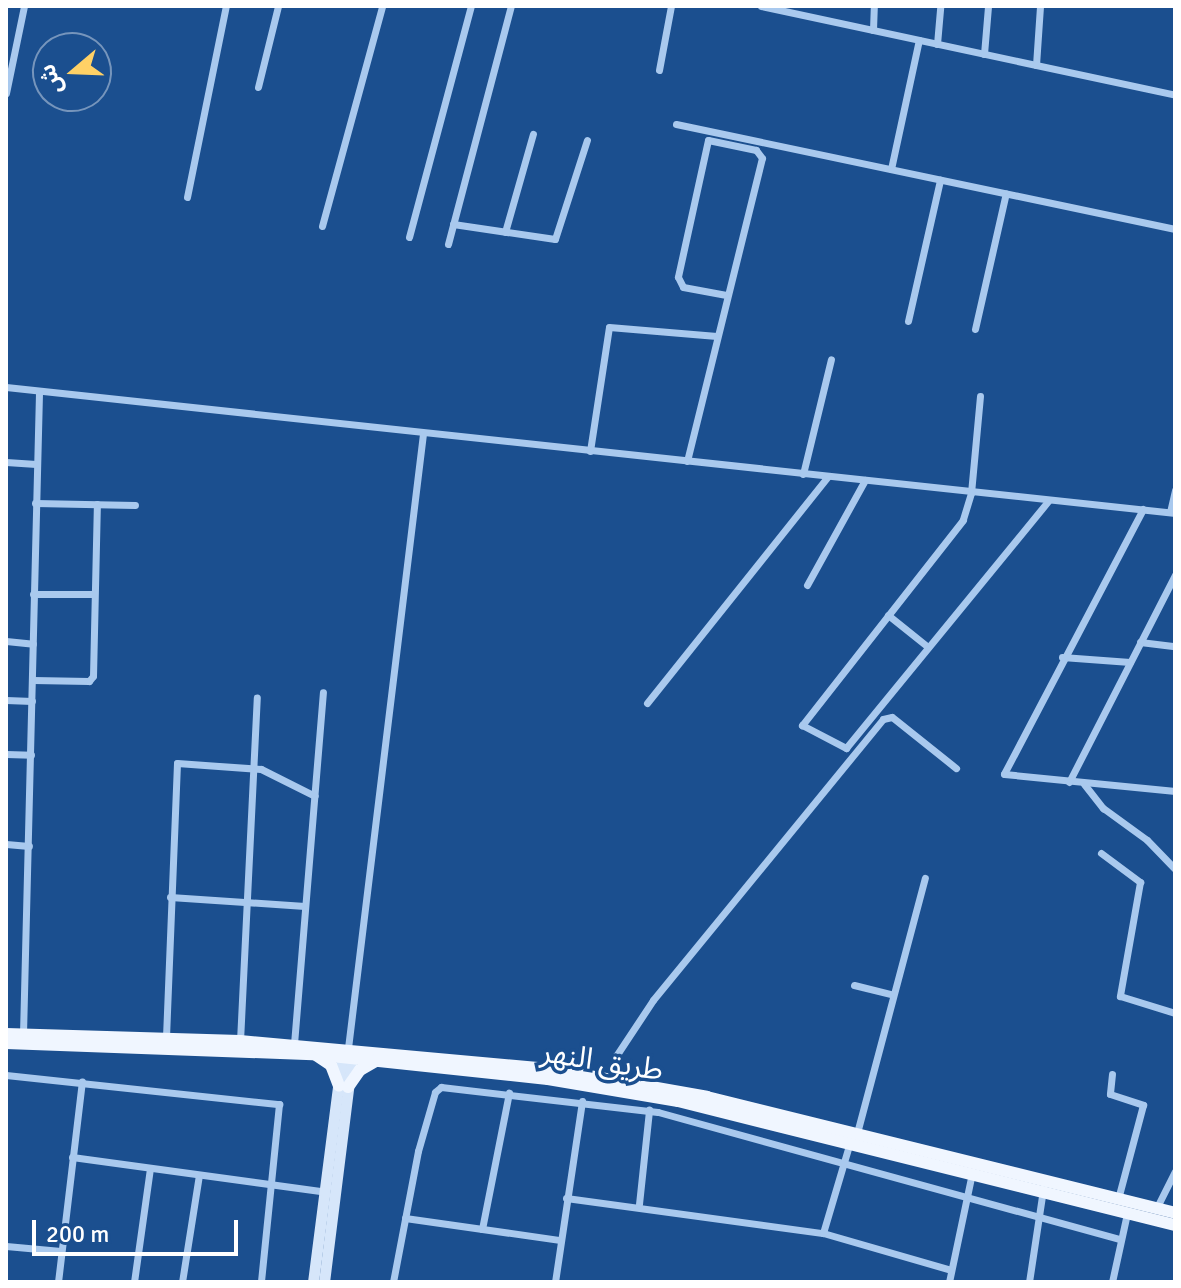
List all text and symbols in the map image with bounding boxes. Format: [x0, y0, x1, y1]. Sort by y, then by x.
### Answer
north arrow [32, 32, 112, 112]
text: ش [33, 61, 68, 98]
street label: طريق النهر [538, 1035, 666, 1089]
scale bar [36, 1204, 242, 1254]
text: 200 m [46, 1219, 109, 1249]

